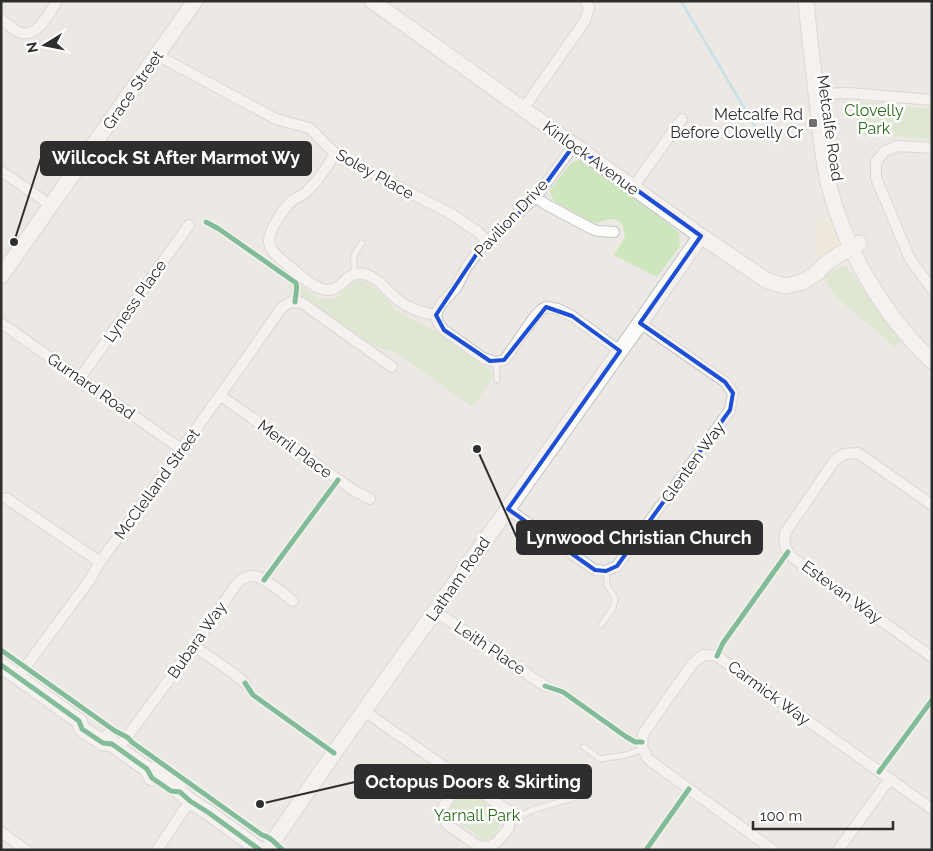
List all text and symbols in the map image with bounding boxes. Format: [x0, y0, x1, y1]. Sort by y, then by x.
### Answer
north arrow [20, 20, 70, 70]
text: N [23, 41, 41, 54]
street label: Grace Street [99, 46, 168, 133]
street label: Metcalfe Road [813, 74, 847, 182]
park label: Clovelly Park [844, 101, 904, 138]
place label: Metcalfe Rd Before Clovelly Cr [670, 105, 803, 142]
street label: Kinlock Avenue [539, 117, 643, 199]
marker: Metcalfe Rd Before Clovelly Cr [807, 117, 819, 129]
callout: Willcock St After Marmot Wy [41, 142, 311, 175]
street label: Soley Place [333, 145, 417, 203]
text: Willcock St After Marmot Wy [52, 147, 300, 168]
street label: Pavilion Drive [470, 175, 552, 261]
street label: Lyness Place [100, 256, 170, 346]
street label: Gurnard Road [44, 349, 138, 423]
street label: Merril Place [254, 416, 336, 482]
street label: Glenten Way [657, 418, 729, 506]
street label: McClelland Street [110, 424, 204, 543]
callout: Lynwood Christian Church [517, 521, 762, 554]
text: Lynwood Christian Church [526, 527, 752, 548]
street label: Latham Road [422, 533, 494, 625]
street label: Estevan Way [798, 556, 886, 628]
street label: Bubara Way [164, 598, 231, 682]
street label: Leith Place [451, 617, 529, 679]
street label: Carmick Way [724, 657, 814, 729]
callout: Octopus Doors & Skirting [355, 765, 591, 798]
text: Octopus Doors & Skirting [365, 771, 581, 792]
scale bar [753, 798, 893, 830]
park label: Yarnall Park [434, 806, 521, 825]
text: 100 m [760, 807, 802, 825]

